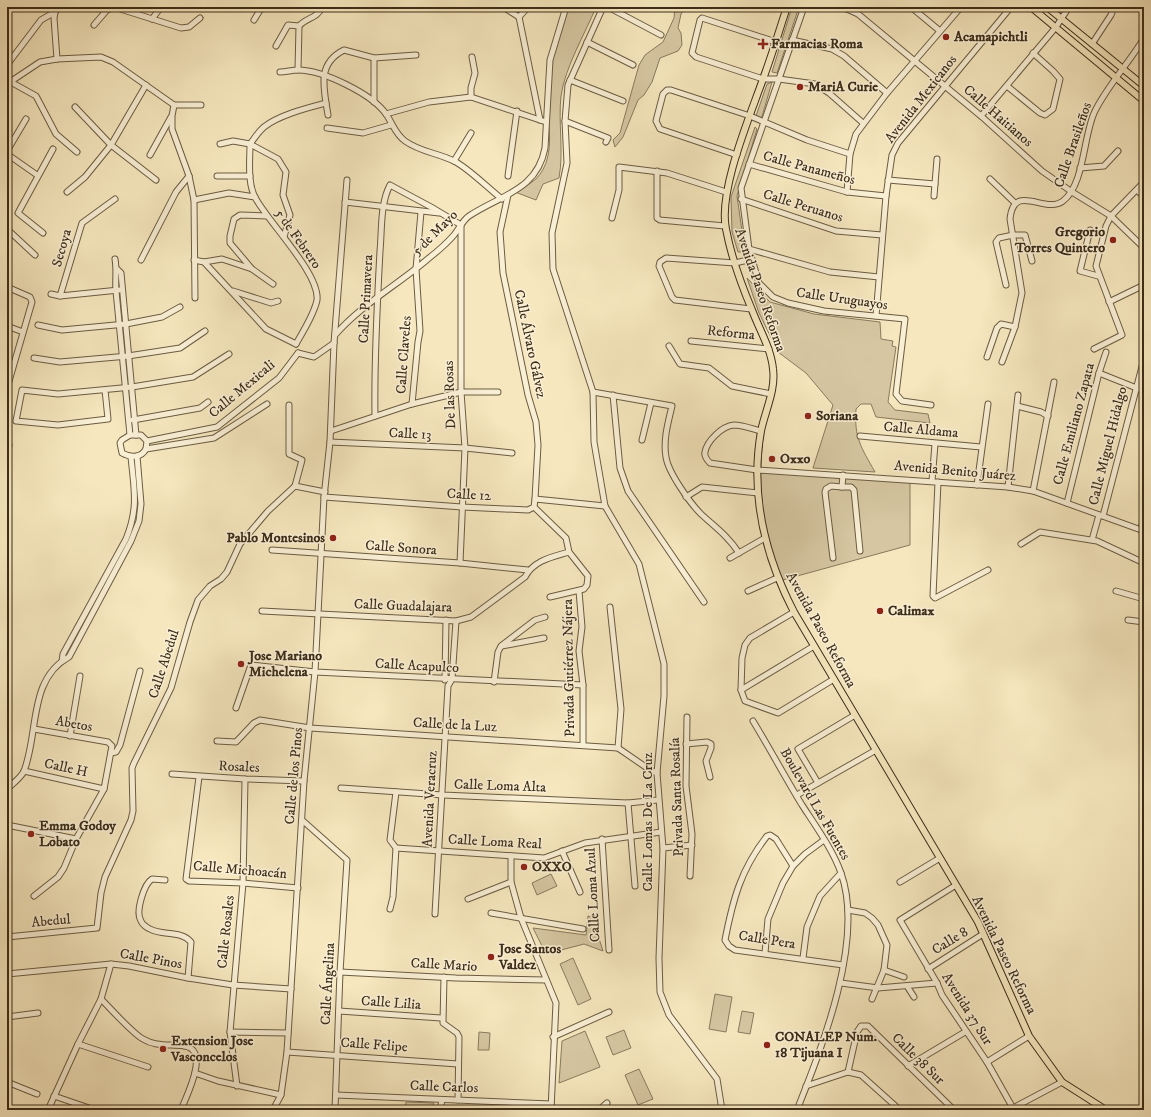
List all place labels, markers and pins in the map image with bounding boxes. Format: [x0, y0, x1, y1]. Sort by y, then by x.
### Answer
place label: Acamapichtli [953, 28, 1028, 46]
marker: Acamapichtli [941, 32, 951, 42]
place label: Farmacias Roma [771, 35, 864, 53]
marker: Farmacias Roma [758, 39, 768, 49]
place label: MariA Curie [808, 78, 878, 96]
marker: MariA Curie [795, 82, 805, 92]
place label: Gregorio Torres Quintero [1014, 223, 1105, 257]
marker: Gregorio Torres Quintero [1108, 235, 1118, 245]
place label: Soriana [816, 407, 859, 425]
marker: Soriana [803, 411, 813, 421]
place label: Oxxo [780, 450, 811, 468]
marker: Oxxo [767, 454, 777, 464]
place label: Pablo Montesinos [227, 529, 325, 547]
marker: Pablo Montesinos [328, 533, 338, 543]
place label: Calimax [888, 602, 935, 620]
marker: Calimax [875, 606, 885, 616]
place label: Jose Mariano Michelena [247, 647, 322, 681]
marker: Jose Mariano Michelena [236, 659, 246, 669]
place label: Emma Godoy Lobato [39, 817, 116, 851]
marker: Emma Godoy Lobato [26, 829, 36, 839]
place label: OXXO [532, 858, 572, 876]
marker: OXXO [519, 862, 529, 872]
place label: Jose Santos Valdez [497, 940, 561, 974]
marker: Jose Santos Valdez [486, 952, 496, 962]
place label: CONALEP Num. 18 Tijuana I [775, 1028, 877, 1062]
place label: Extension Jose Vasconcelos [170, 1032, 254, 1066]
marker: CONALEP Num. 18 Tijuana I [762, 1040, 772, 1050]
marker: Extension Jose Vasconcelos [158, 1044, 168, 1054]

